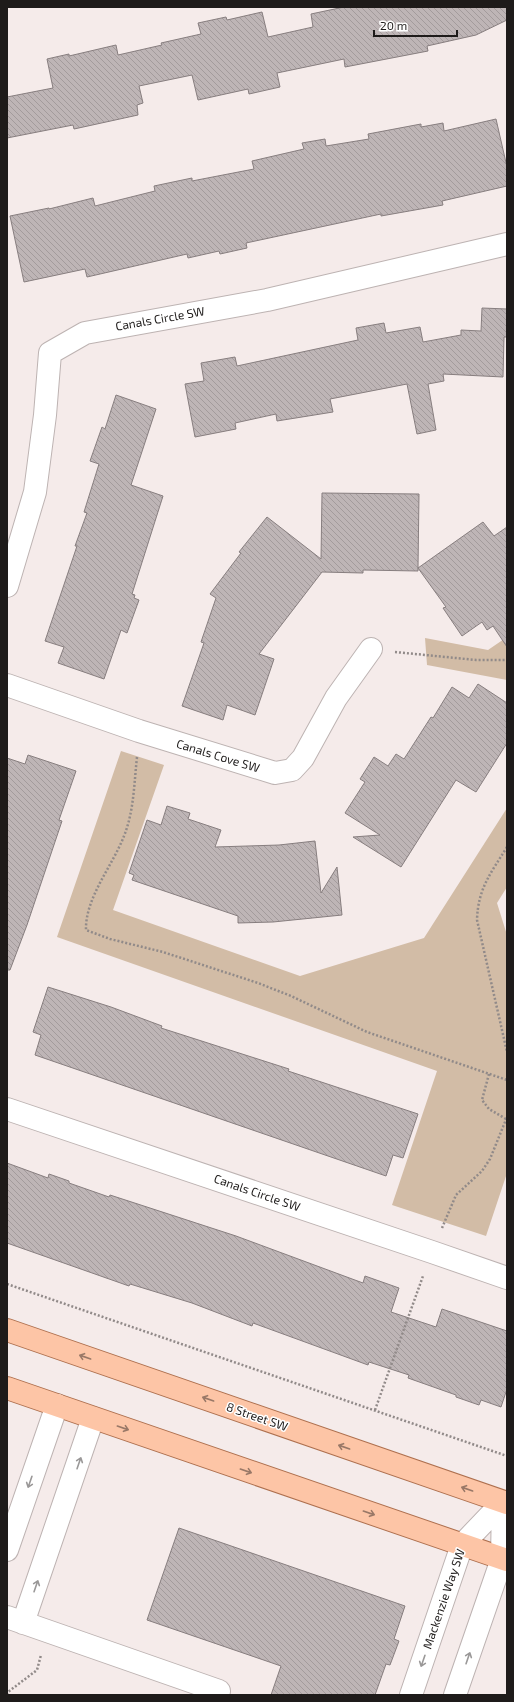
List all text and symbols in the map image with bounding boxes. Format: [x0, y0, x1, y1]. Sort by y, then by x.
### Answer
scale bar [374, 12, 457, 38]
text: 20 m [380, 18, 407, 32]
street label: Canals Circle SW [114, 303, 206, 333]
street label: Canals Cove SW [175, 736, 262, 774]
street label: Canals Circle SW [212, 1171, 302, 1213]
one-way arrow [78, 1353, 91, 1360]
one-way arrow [202, 1395, 214, 1403]
street label: 8 Street SW [225, 1399, 290, 1433]
one-way arrow [117, 1425, 129, 1433]
one-way arrow [338, 1442, 350, 1450]
one-way arrow [76, 1457, 83, 1470]
one-way arrow [240, 1467, 252, 1475]
one-way arrow [26, 1475, 34, 1487]
one-way arrow [460, 1485, 473, 1492]
one-way arrow [362, 1510, 375, 1517]
street label: Mackenzie Way SW [419, 1547, 467, 1651]
one-way arrow [33, 1579, 40, 1592]
one-way arrow [465, 1652, 472, 1665]
one-way arrow [418, 1655, 426, 1667]

